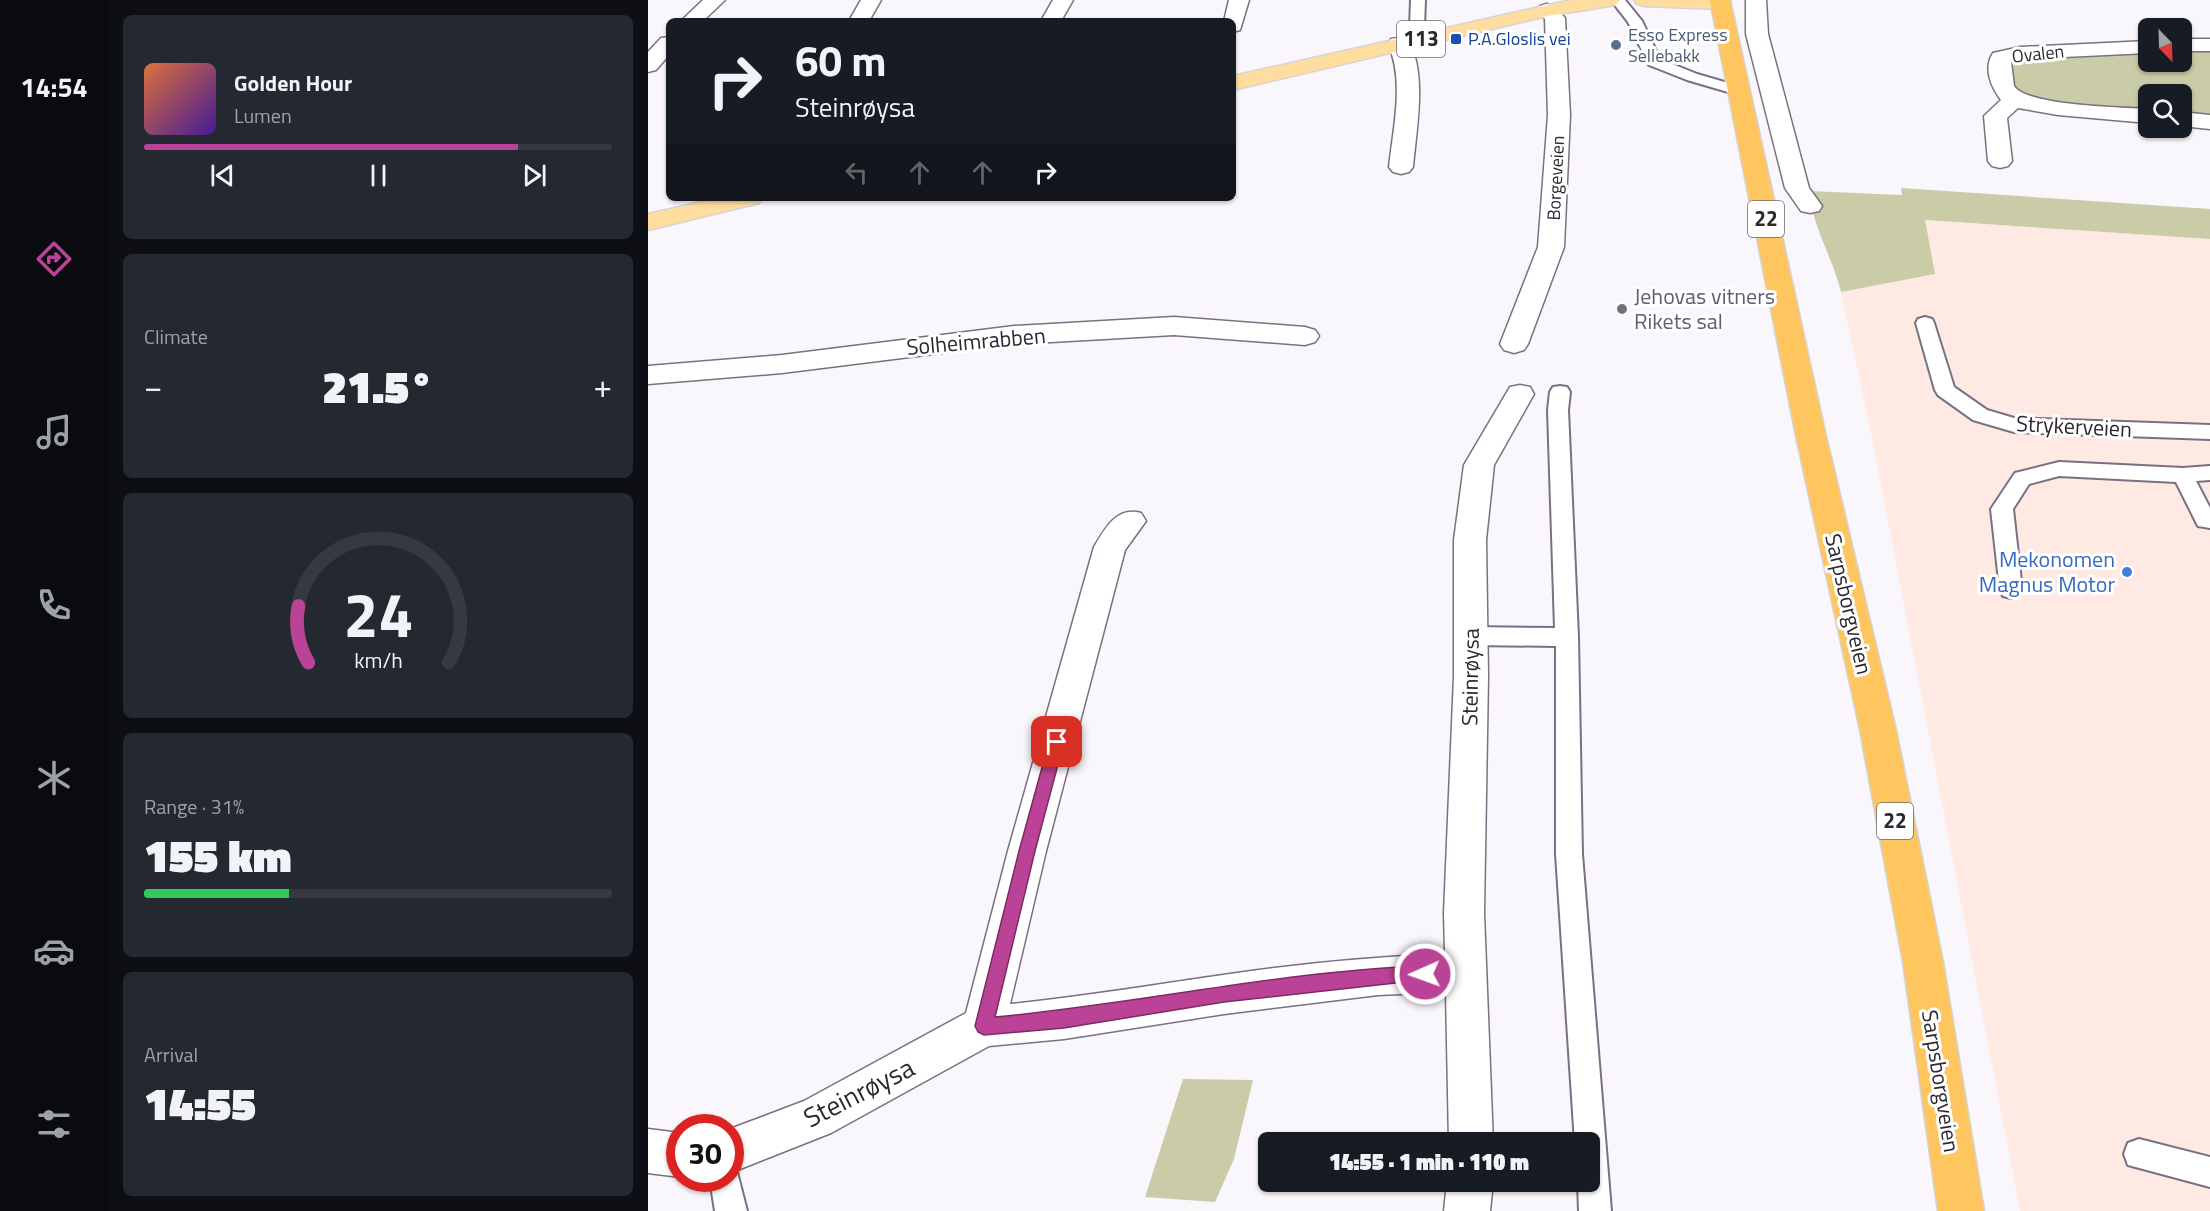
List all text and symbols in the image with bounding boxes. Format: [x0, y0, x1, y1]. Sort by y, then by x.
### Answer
north arrow [2138, 18, 2192, 72]
map controls [2138, 18, 2192, 138]
road number: 113 [1397, 21, 1445, 57]
place label: Esso Express Sellebakk [1628, 21, 1728, 69]
place label: P.A.Gloslis vei [1468, 25, 1571, 52]
text: 60 m [795, 28, 887, 92]
marker: P.A.Gloslis vei [1449, 32, 1463, 46]
street label: Ovalen [2011, 37, 2065, 70]
marker: Esso Express Sellebakk [1609, 38, 1623, 52]
icon: right [696, 42, 774, 120]
text: 14:54 [20, 66, 88, 107]
text: Golden Hour [234, 66, 352, 100]
button: search [2138, 84, 2192, 138]
text: Steinrøysa [795, 86, 915, 127]
text: Lumen [234, 100, 292, 131]
street label: Borgeveien [1540, 135, 1571, 221]
icon: left [840, 156, 873, 189]
icon: ahead [903, 156, 936, 189]
icon: ahead [966, 156, 999, 189]
icon: right [1029, 156, 1062, 189]
icon: previous [206, 159, 239, 192]
icon: pause [362, 159, 395, 192]
icon: next [518, 159, 551, 192]
road number: 22 [1748, 201, 1784, 237]
icon: directions [33, 238, 75, 280]
place label: Jehovas vitners Rikets sal [1634, 279, 1775, 338]
marker: Jehovas vitners Rikets sal [1615, 302, 1629, 316]
street label: Solheimrabben [905, 318, 1047, 364]
text: Climate [144, 321, 208, 352]
text: 21.5° [322, 352, 434, 420]
text: − [144, 361, 162, 411]
text: + [594, 361, 612, 411]
street label: Strykerveien [2015, 406, 2133, 446]
icon: music [33, 411, 75, 453]
street label: Sarpsborgveien [1816, 530, 1882, 678]
place label: Mekonomen Magnus Motor [1979, 542, 2115, 601]
marker: Mekonomen Magnus Motor [2120, 565, 2134, 579]
text: 24 [343, 566, 413, 661]
icon: phone [33, 584, 75, 626]
street label: Steinrøysa [1452, 628, 1488, 726]
text: km/h [354, 644, 402, 676]
pin [1031, 716, 1082, 767]
icon: arrive [1040, 725, 1073, 758]
icon: climate [33, 757, 75, 799]
text: Range · 31% [144, 791, 244, 822]
road number: 22 [1877, 803, 1913, 839]
text: 155 km [144, 821, 292, 889]
icon: car [33, 930, 75, 972]
position arrow [1393, 942, 1457, 1006]
street label: Sarpsborgveien [1913, 1007, 1969, 1155]
text: Arrival [144, 1039, 198, 1070]
street label: Steinrøysa [796, 1046, 921, 1137]
text: 14:55 [144, 1069, 256, 1137]
icon: filters [33, 1103, 75, 1145]
speed limit sign: 30 [666, 1114, 744, 1192]
text: 14:55 · 1 min · 110 m [1329, 1145, 1529, 1179]

